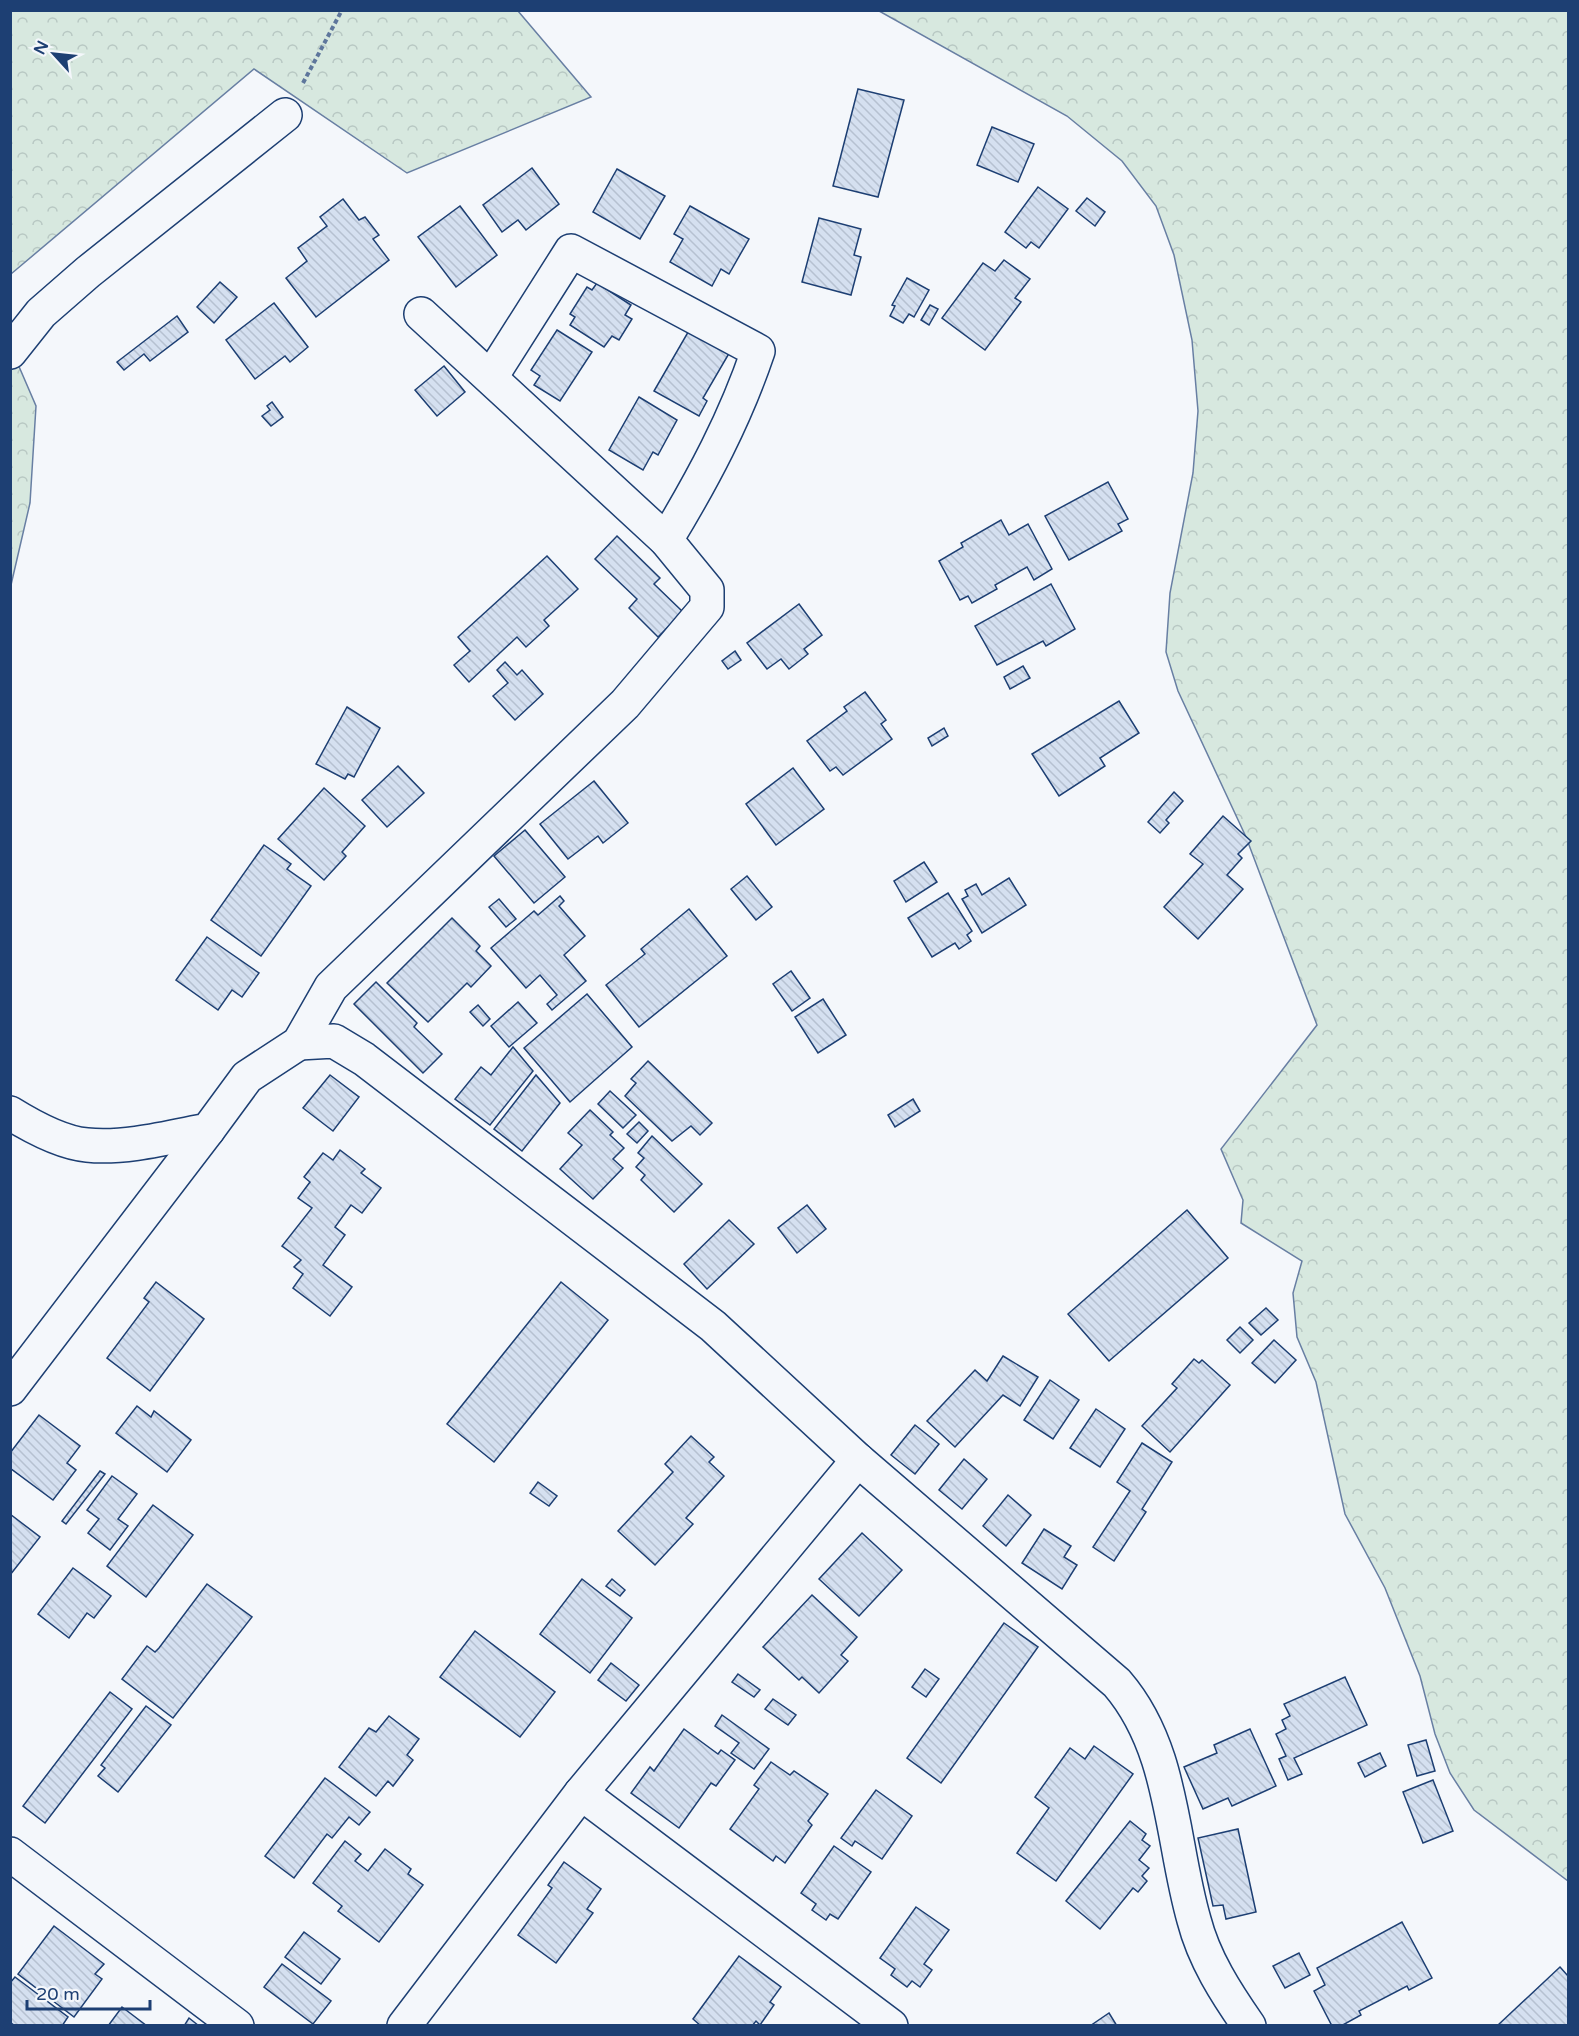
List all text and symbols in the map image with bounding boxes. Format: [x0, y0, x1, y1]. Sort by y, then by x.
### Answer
north arrow [24, 24, 84, 84]
text: N [30, 37, 53, 58]
scale bar [27, 1973, 150, 2011]
text: 20 m [36, 1983, 80, 2005]

